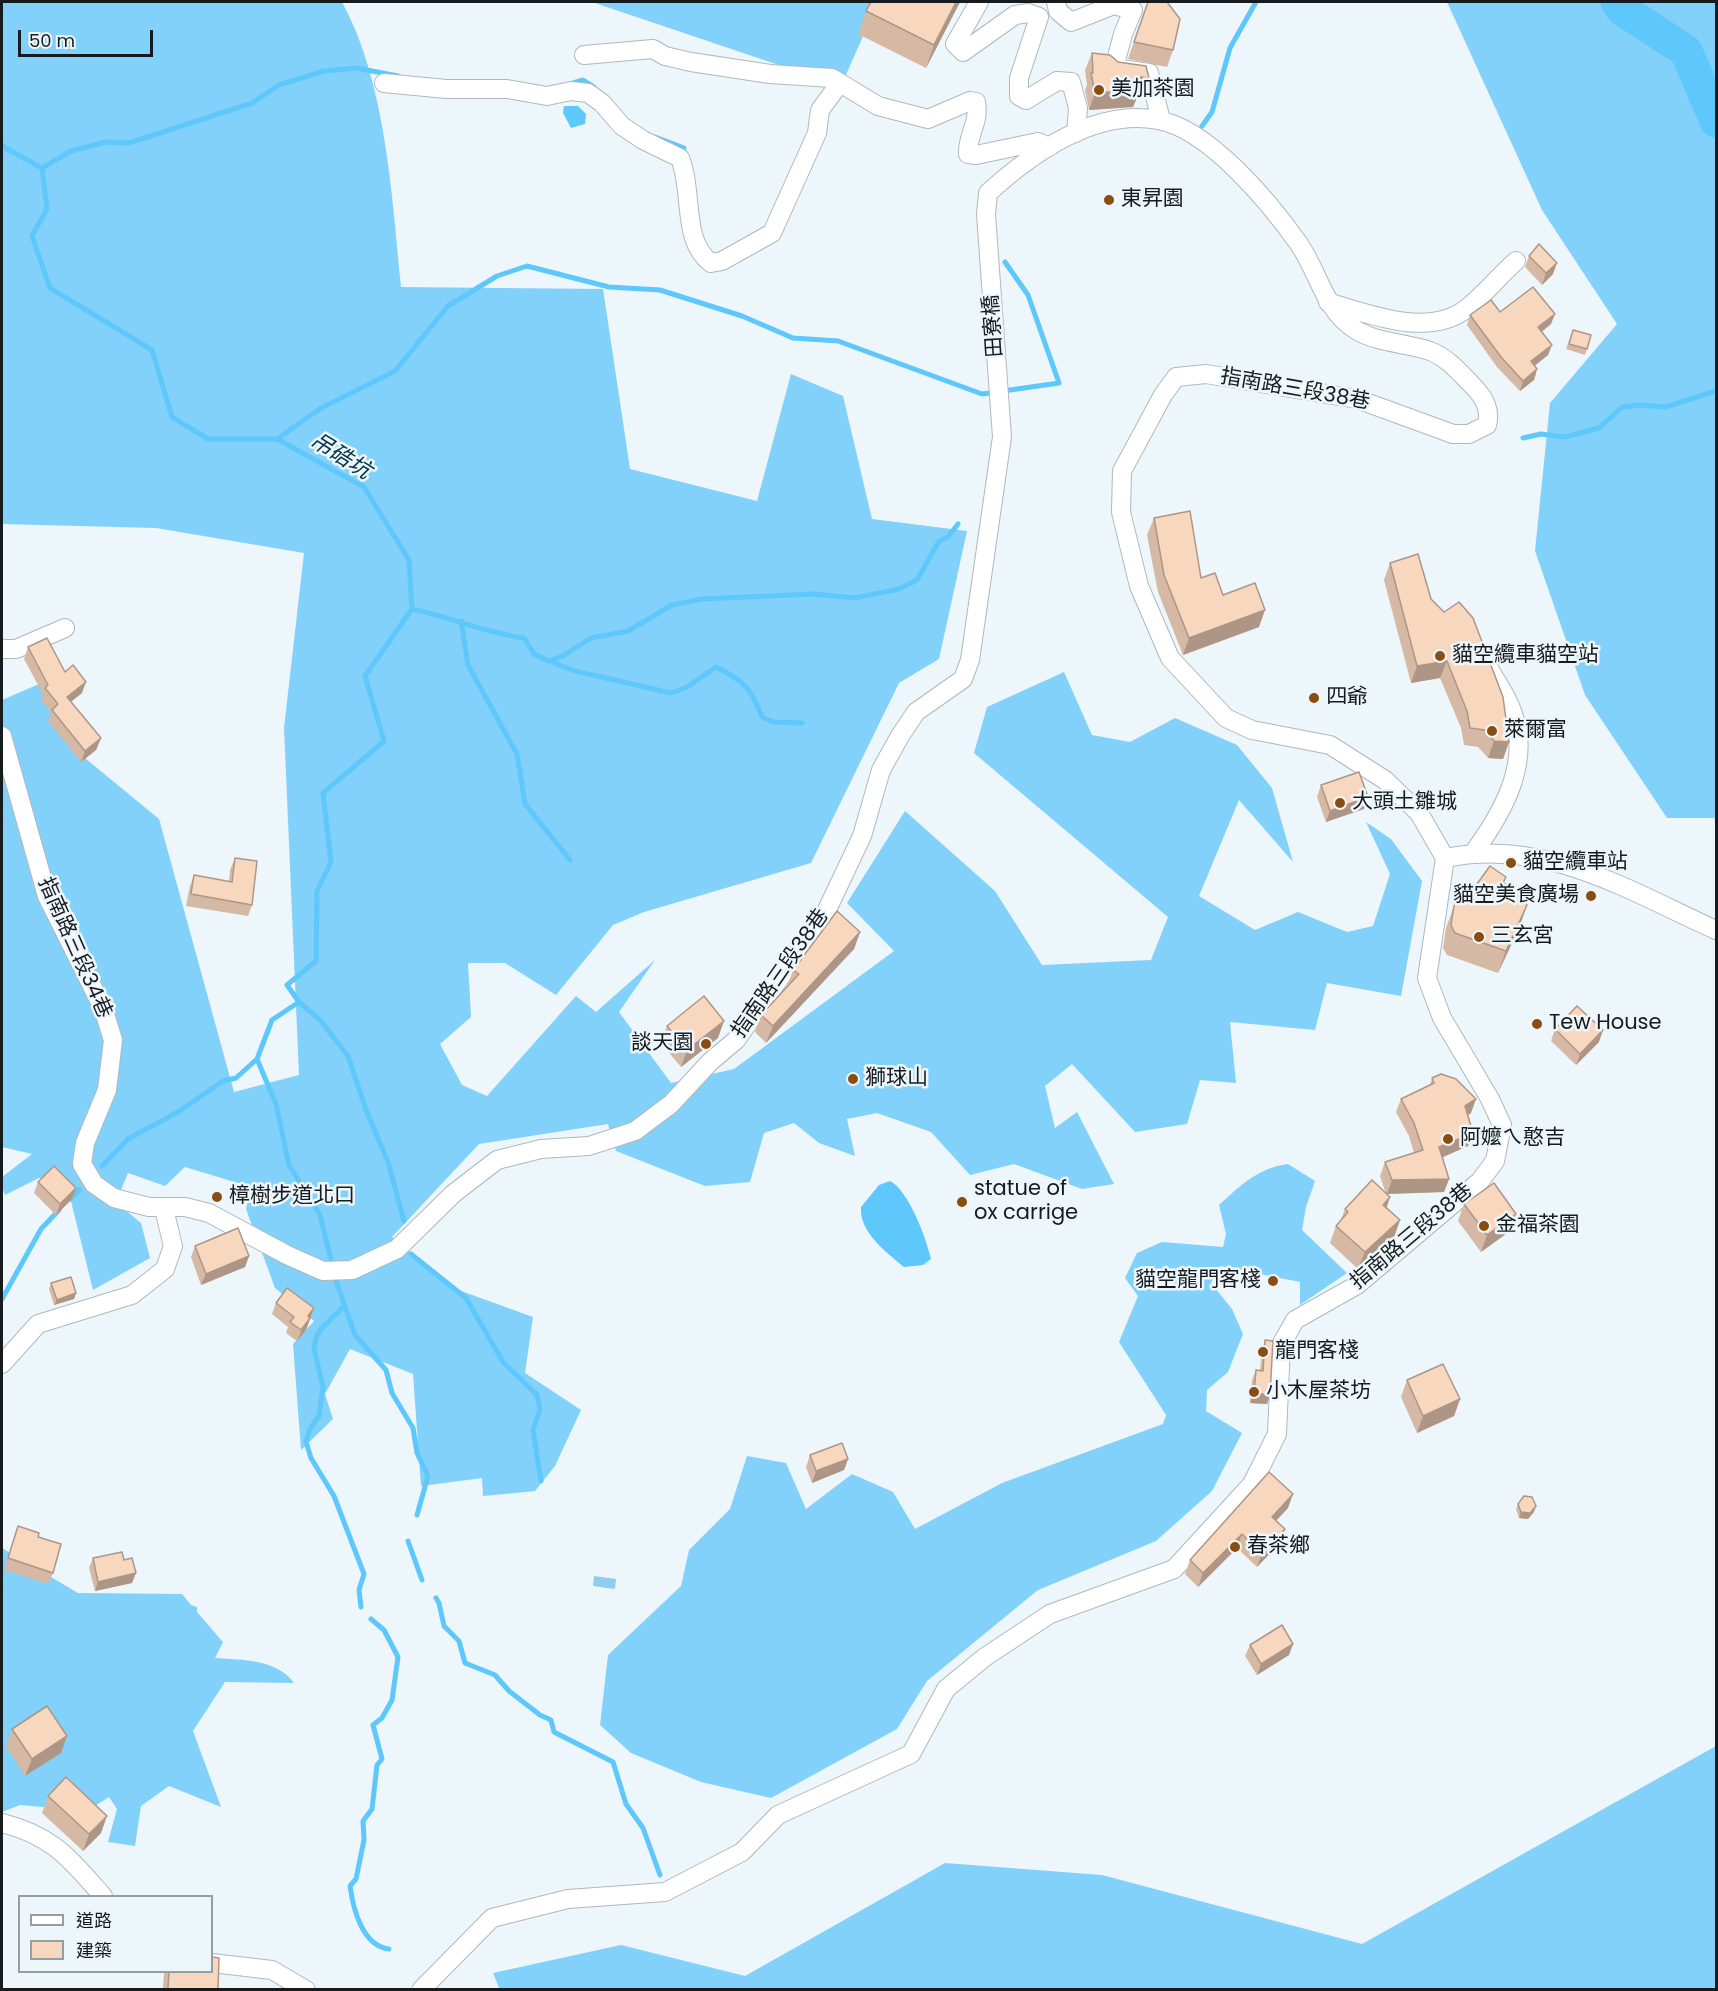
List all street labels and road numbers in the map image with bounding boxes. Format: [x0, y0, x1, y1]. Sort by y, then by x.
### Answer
street label: 田寮橋 [979, 294, 1009, 358]
street label: 指南路三段38巷 [1218, 364, 1372, 416]
street label: 指南路三段34巷 [32, 874, 116, 1022]
street label: 指南路三段38巷 [727, 905, 835, 1043]
street label: 指南路三段38巷 [1346, 1179, 1478, 1295]

